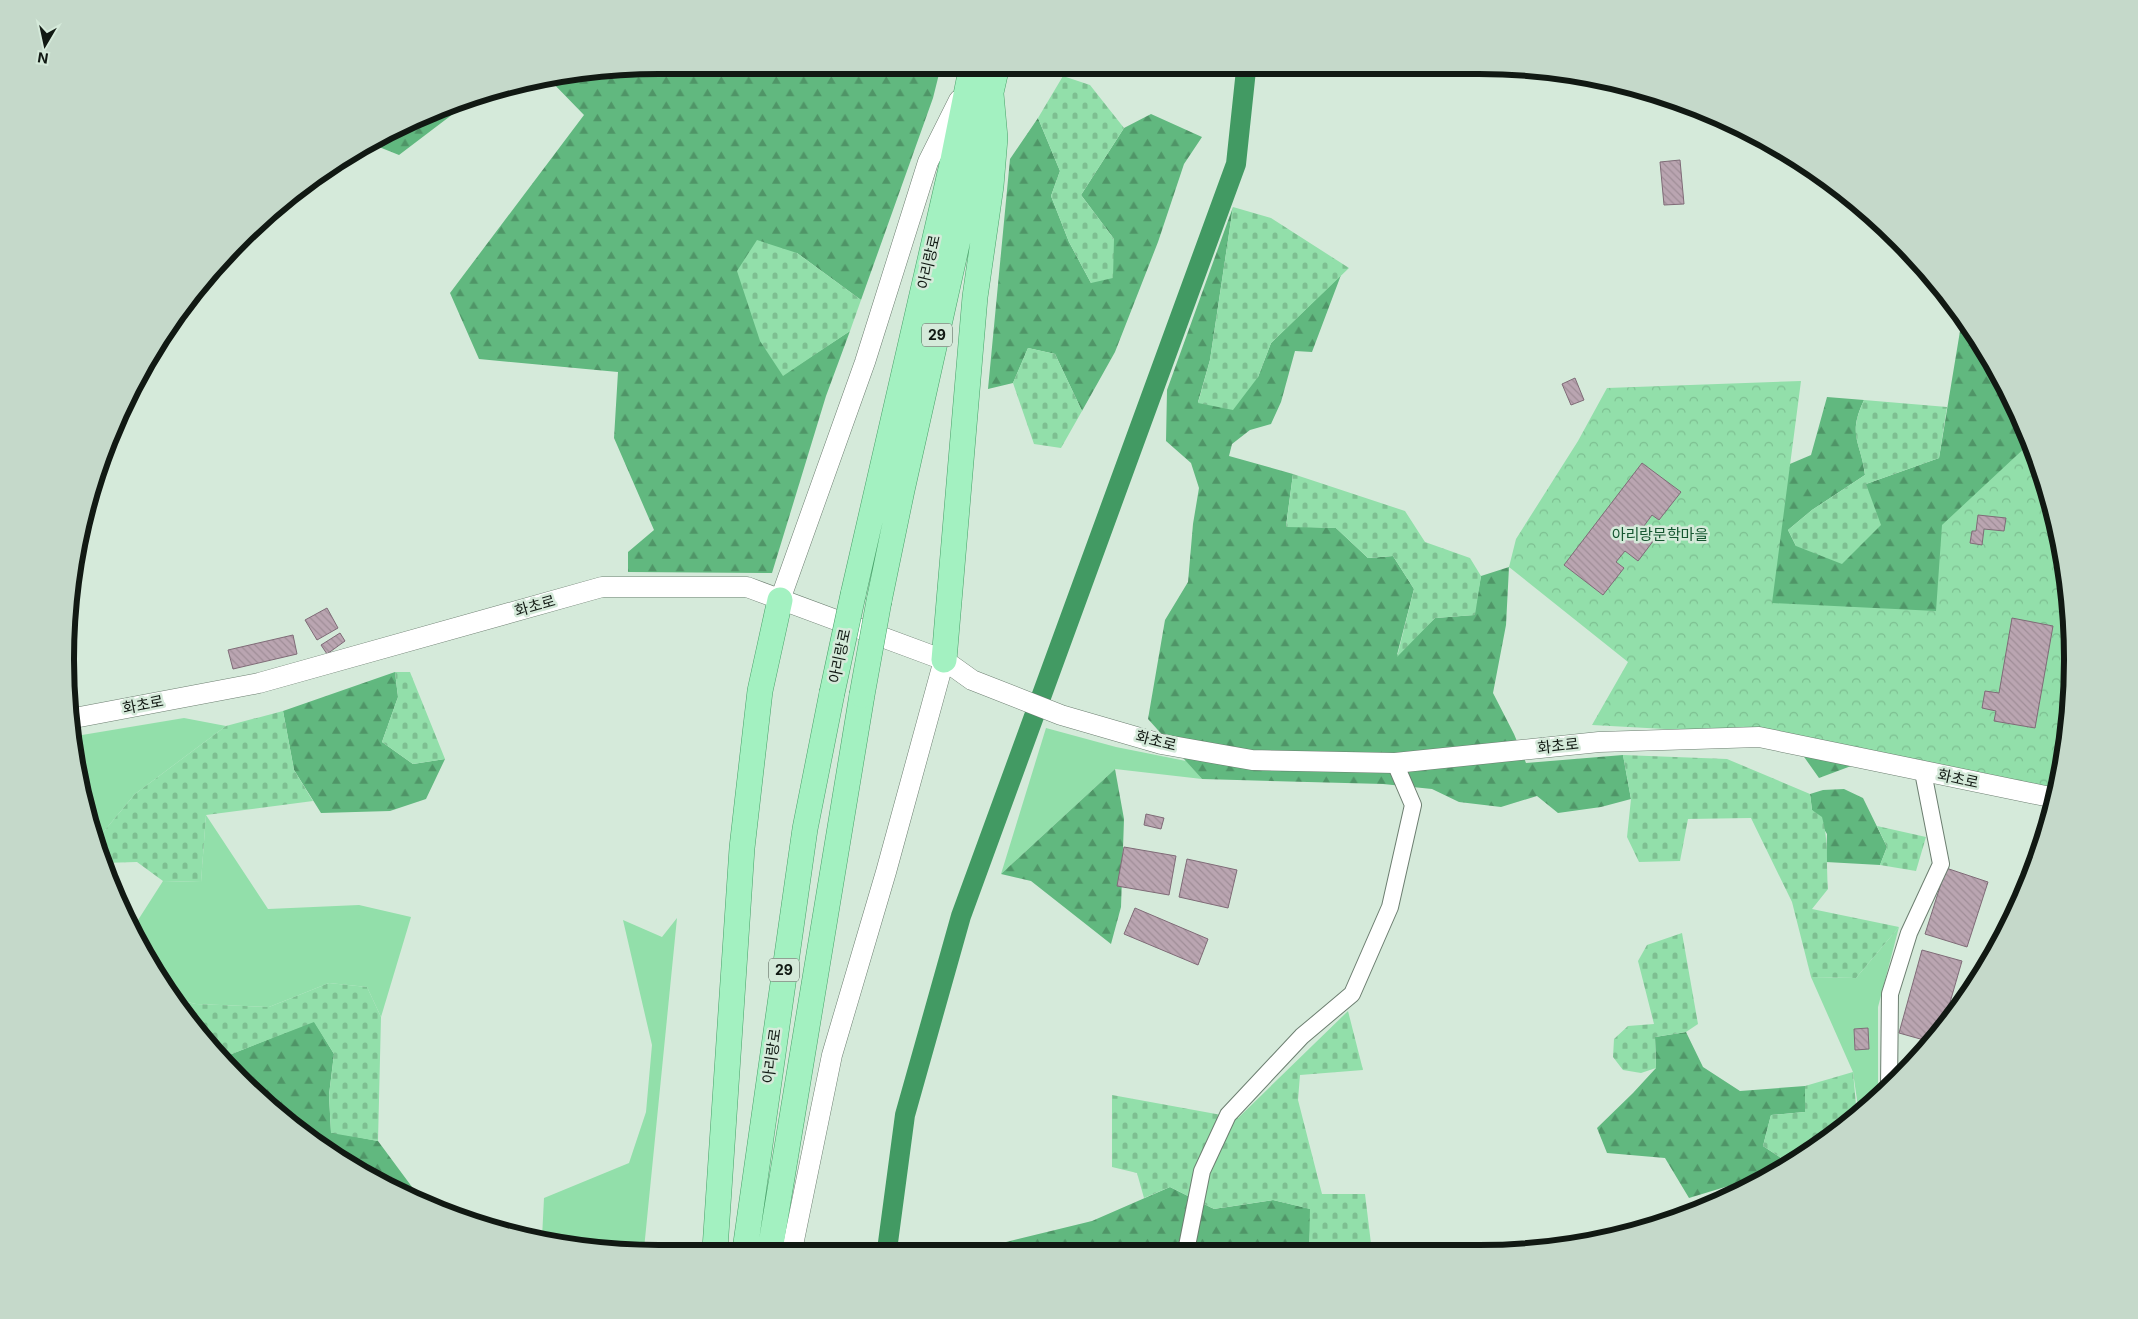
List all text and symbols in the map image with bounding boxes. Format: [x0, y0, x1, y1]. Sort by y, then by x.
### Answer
north arrow [20, 20, 70, 70]
text: N [36, 49, 49, 68]
street label: 아리랑로 [913, 233, 944, 291]
road number: 29 [922, 324, 952, 346]
park label: 아리랑문학마을 [1612, 525, 1708, 544]
street label: 화초로 [512, 591, 557, 620]
street label: 아리랑로 [824, 627, 855, 685]
street label: 화초로 [121, 691, 165, 718]
street label: 화초로 [1134, 726, 1179, 755]
street label: 화초로 [1536, 734, 1580, 757]
street label: 화초로 [1936, 765, 1980, 792]
road number: 29 [769, 958, 799, 982]
street label: 아리랑로 [758, 1027, 785, 1085]

